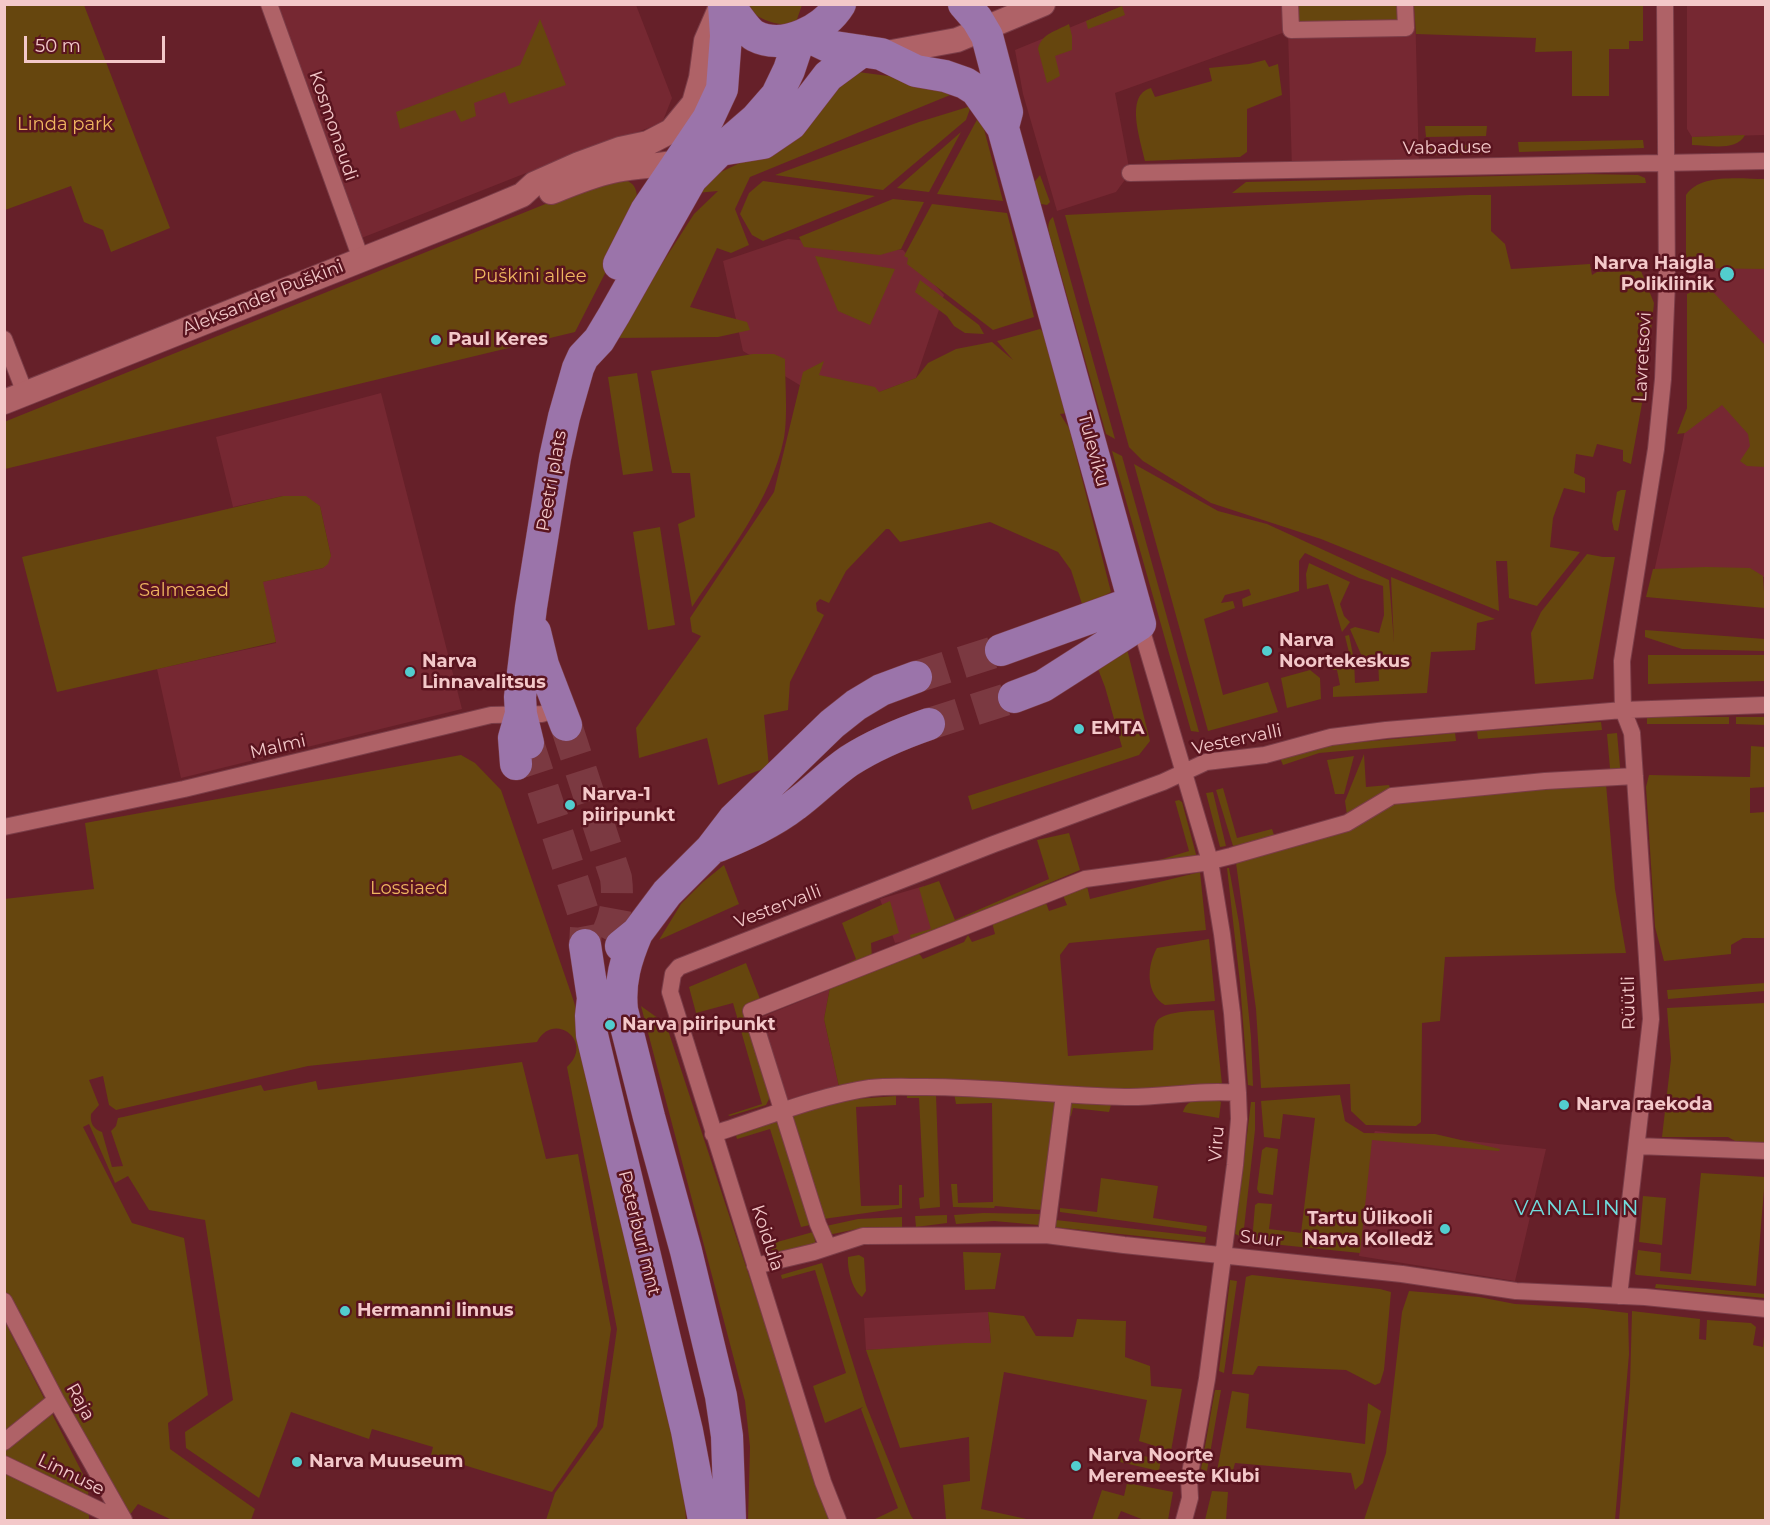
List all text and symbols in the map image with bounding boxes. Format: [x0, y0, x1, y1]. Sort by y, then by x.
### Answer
scale bar [27, 24, 168, 62]
text: 50 m [35, 35, 81, 57]
street label: Kosmonaudi [304, 68, 362, 184]
park label: Linda park [17, 114, 113, 136]
street label: Vabaduse [1402, 136, 1492, 160]
place label: Narva Haigla Polikliinik [1594, 253, 1714, 296]
street label: Aleksander Puškini [179, 256, 347, 340]
marker: Narva Haigla Polikliinik [1718, 265, 1736, 283]
park label: Puškini allee [473, 266, 587, 288]
street label: Lavretsovi [1630, 311, 1656, 403]
place label: Paul Keres [448, 329, 548, 351]
marker: Paul Keres [429, 333, 443, 347]
street label: Tuleviku [1073, 411, 1113, 489]
street label: Peetri plats [532, 429, 572, 533]
park label: Salmeaed [139, 580, 229, 602]
place label: Narva Noortekeskus [1279, 630, 1410, 672]
marker: Narva Noortekeskus [1260, 644, 1274, 658]
place label: Narva Linnavalitsus [422, 651, 546, 694]
marker: Narva Linnavalitsus [403, 665, 417, 679]
place label: EMTA [1091, 718, 1145, 740]
street label: Vestervalli [1190, 720, 1284, 760]
marker: EMTA [1072, 722, 1086, 736]
street label: Malmi [248, 730, 308, 764]
place label: Narva-1 piiripunkt [582, 784, 675, 826]
marker: Narva-1 piiripunkt [563, 798, 577, 812]
park label: Lossiaed [370, 878, 448, 900]
street label: Vestervalli [732, 881, 824, 933]
street label: Rüütli [1618, 976, 1640, 1030]
place label: Narva piiripunkt [622, 1014, 775, 1036]
marker: Narva piiripunkt [603, 1018, 617, 1032]
place label: Narva raekoda [1576, 1094, 1713, 1116]
marker: Narva raekoda [1557, 1098, 1571, 1112]
street label: Viru [1205, 1125, 1229, 1163]
street label: Peterburi mnt [613, 1168, 665, 1298]
district label: VANALINN [1514, 1196, 1640, 1222]
street label: Koidula [746, 1202, 788, 1274]
place label: Tartu Ülikooli Narva Kolledž [1304, 1208, 1433, 1250]
marker: Tartu Ülikooli Narva Kolledž [1438, 1222, 1452, 1236]
street label: Suur [1239, 1226, 1283, 1252]
place label: Hermanni linnus [357, 1300, 514, 1322]
marker: Hermanni linnus [338, 1304, 352, 1318]
street label: Raja [61, 1380, 99, 1424]
place label: Narva Noorte Meremeeste Klubi [1088, 1445, 1260, 1488]
street label: Linnuse [34, 1450, 108, 1500]
place label: Narva Muuseum [309, 1451, 463, 1473]
marker: Narva Muuseum [290, 1455, 304, 1469]
marker: Narva Noorte Meremeeste Klubi [1069, 1459, 1083, 1473]

